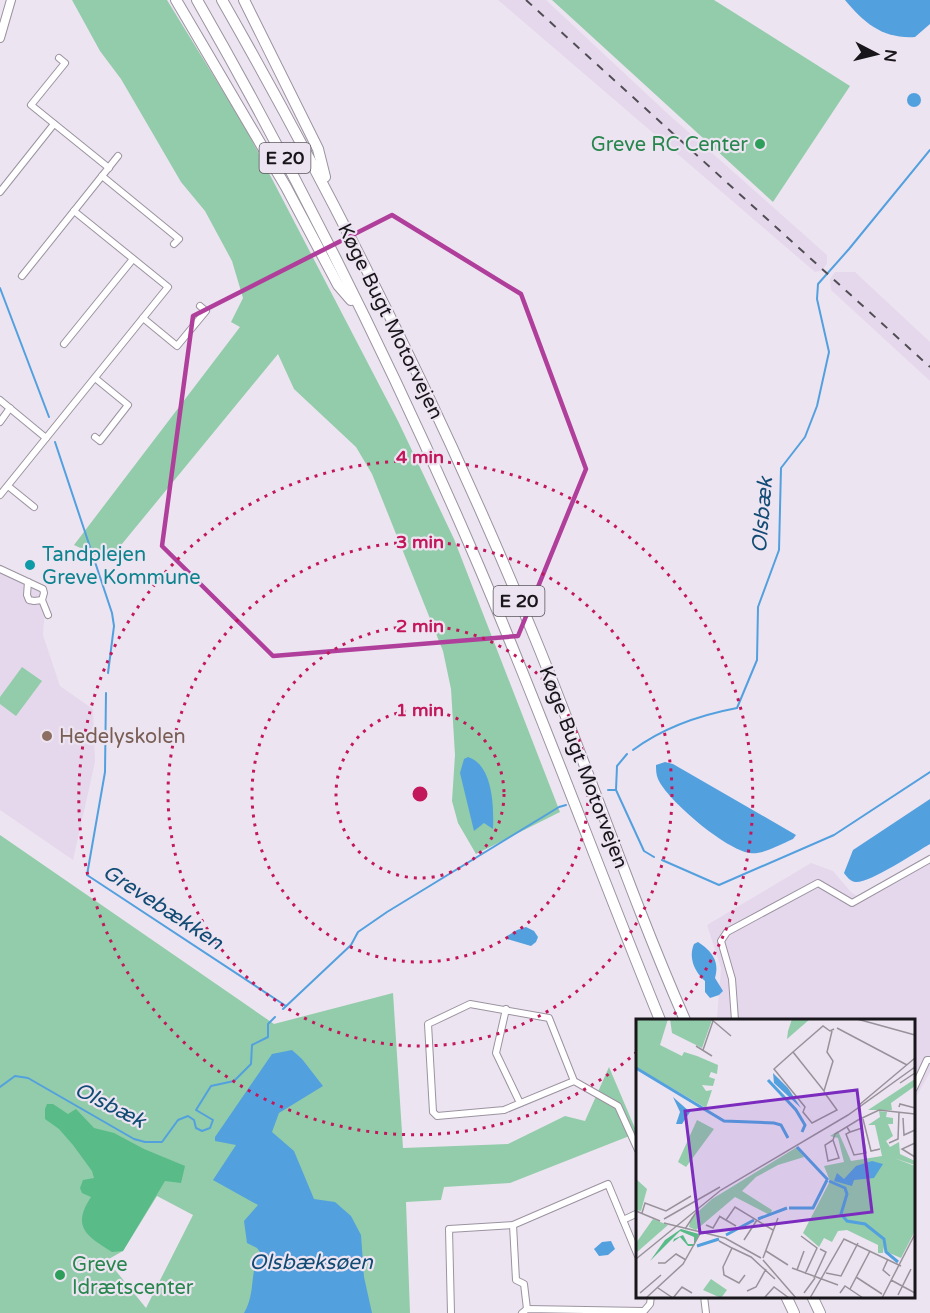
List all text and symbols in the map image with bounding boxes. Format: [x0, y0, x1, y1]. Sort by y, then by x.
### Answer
north arrow [846, 24, 906, 84]
text: N [879, 48, 901, 63]
place label: Greve RC Center [591, 133, 748, 157]
marker: Greve RC Center [753, 137, 767, 151]
road number: E 20 [260, 143, 310, 173]
street label: Køge Bugt Motorvejen [332, 220, 448, 423]
text: 4 min [396, 446, 444, 468]
water label: Olsbæk [747, 475, 778, 554]
text: 3 min [396, 531, 444, 553]
place label: Tandplejen Greve Kommune [42, 543, 201, 590]
marker: Tandplejen Greve Kommune [23, 558, 37, 572]
road number: E 20 [494, 586, 544, 616]
text: 2 min [396, 615, 444, 637]
street label: Køge Bugt Motorvejen [533, 663, 633, 872]
text: 1 min [396, 699, 444, 721]
place label: Hedelyskolen [59, 725, 186, 749]
marker: Hedelyskolen [40, 729, 54, 743]
centre of rings [410, 784, 430, 804]
water label: Grevebækken [98, 859, 228, 956]
inset map [636, 1019, 915, 1298]
water label: Olsbæk [70, 1077, 151, 1135]
water label: Olsbæksøen [249, 1250, 374, 1275]
place label: Greve Idrætscenter [72, 1253, 194, 1300]
marker: Greve Idrætscenter [53, 1268, 67, 1282]

